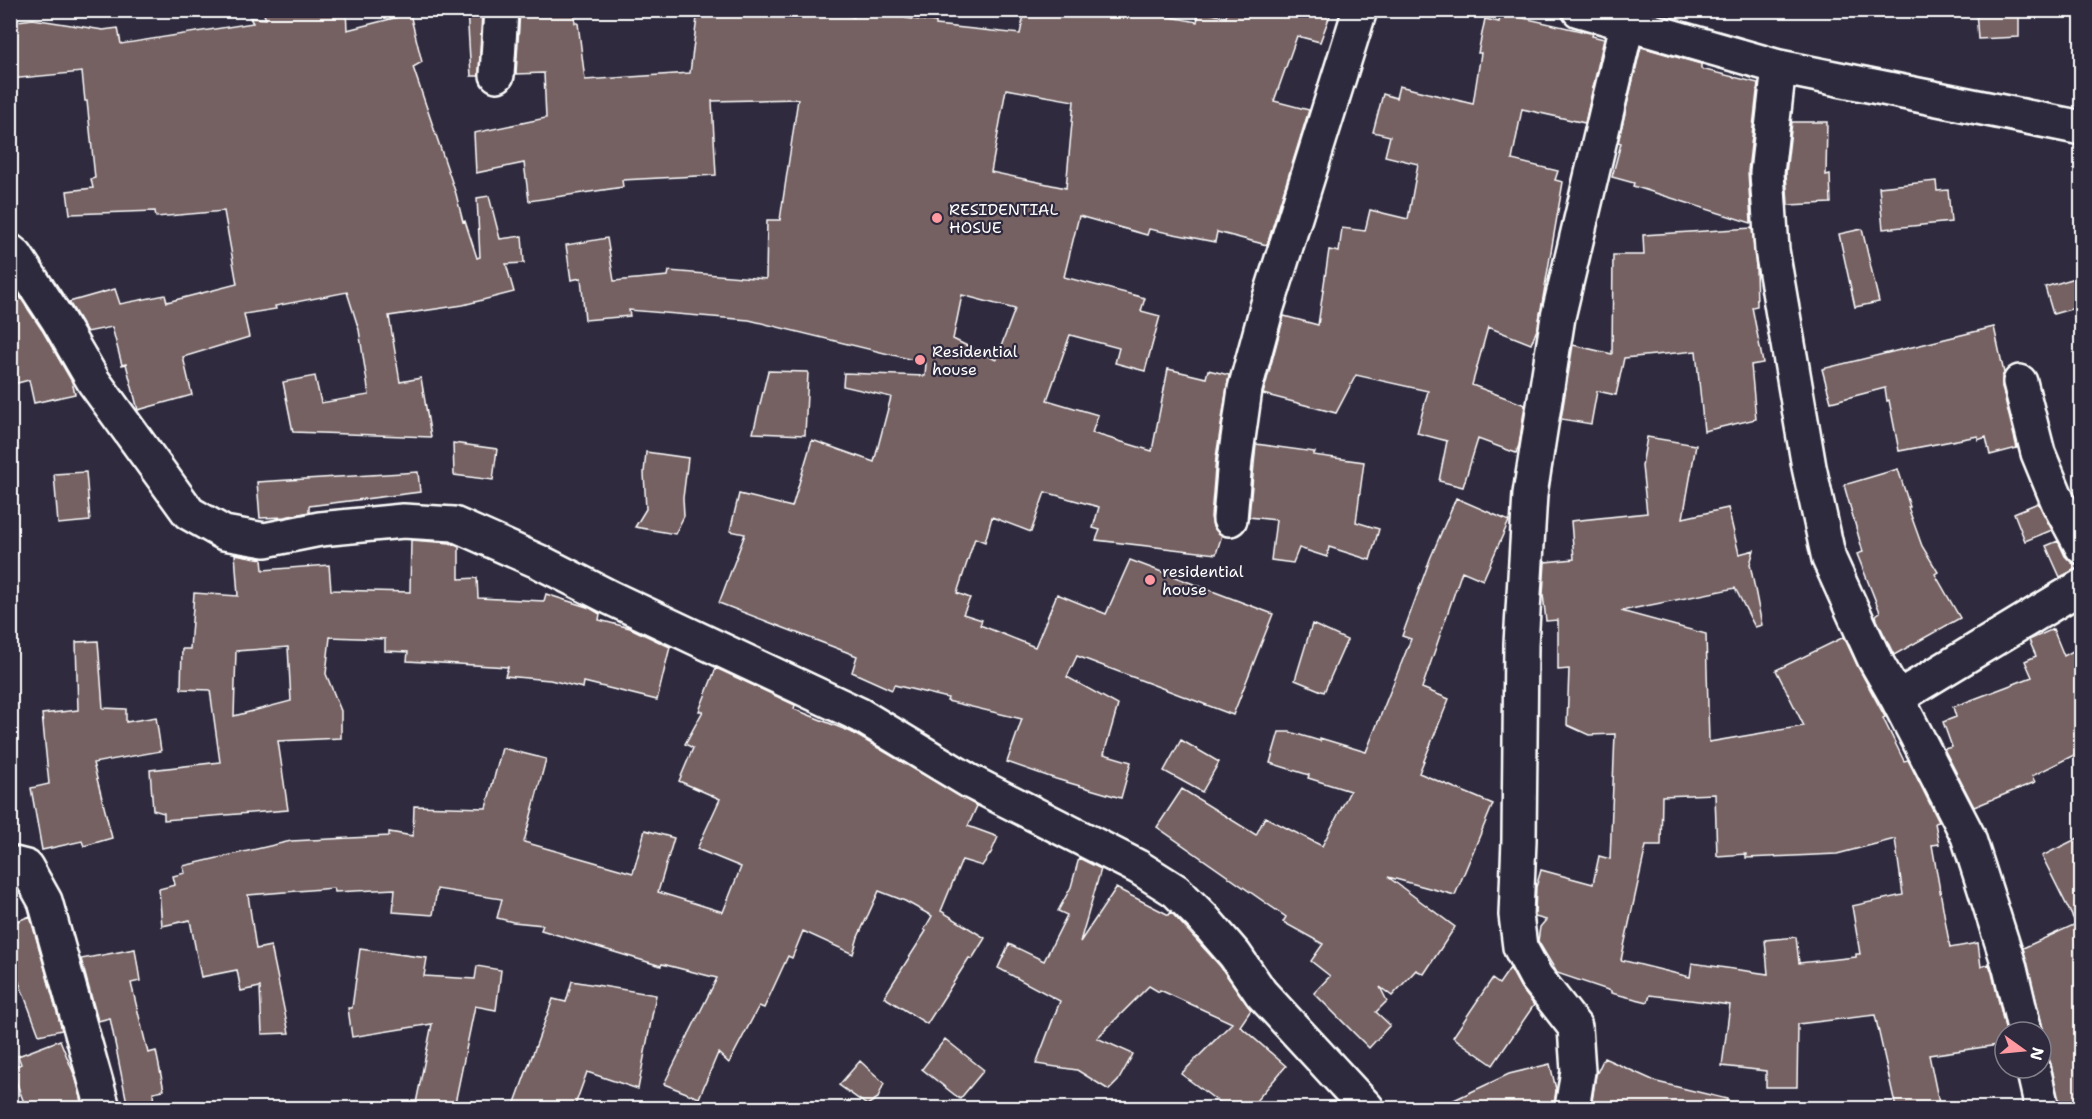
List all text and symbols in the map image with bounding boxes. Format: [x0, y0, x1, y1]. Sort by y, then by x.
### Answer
place label: RESIDENTIAL HOSUE [949, 199, 1058, 238]
marker: RESIDENTIAL HOSUE [930, 211, 944, 225]
place label: Residential house [932, 341, 1018, 380]
marker: Residential house [913, 353, 927, 367]
place label: residential house [1162, 561, 1244, 600]
marker: residential house [1143, 573, 1157, 587]
north arrow [1993, 1020, 2053, 1080]
text: N [2025, 1045, 2049, 1063]

